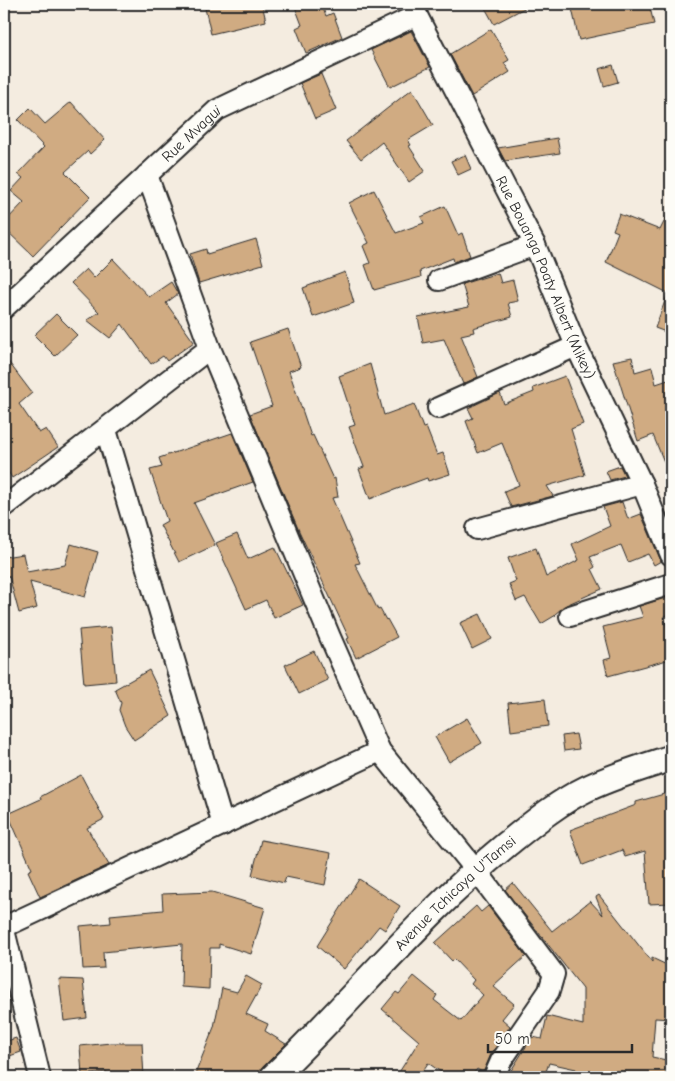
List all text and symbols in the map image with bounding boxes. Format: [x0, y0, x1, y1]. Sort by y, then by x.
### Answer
street label: Rue Mvagui [158, 101, 223, 166]
street label: Rue Bouanga Poaty Albert (Mikey) [492, 173, 599, 382]
street label: Avenue Tchicaya U'Tamsi [391, 832, 519, 954]
scale bar [488, 1021, 631, 1053]
text: 50 m [495, 1030, 530, 1048]

